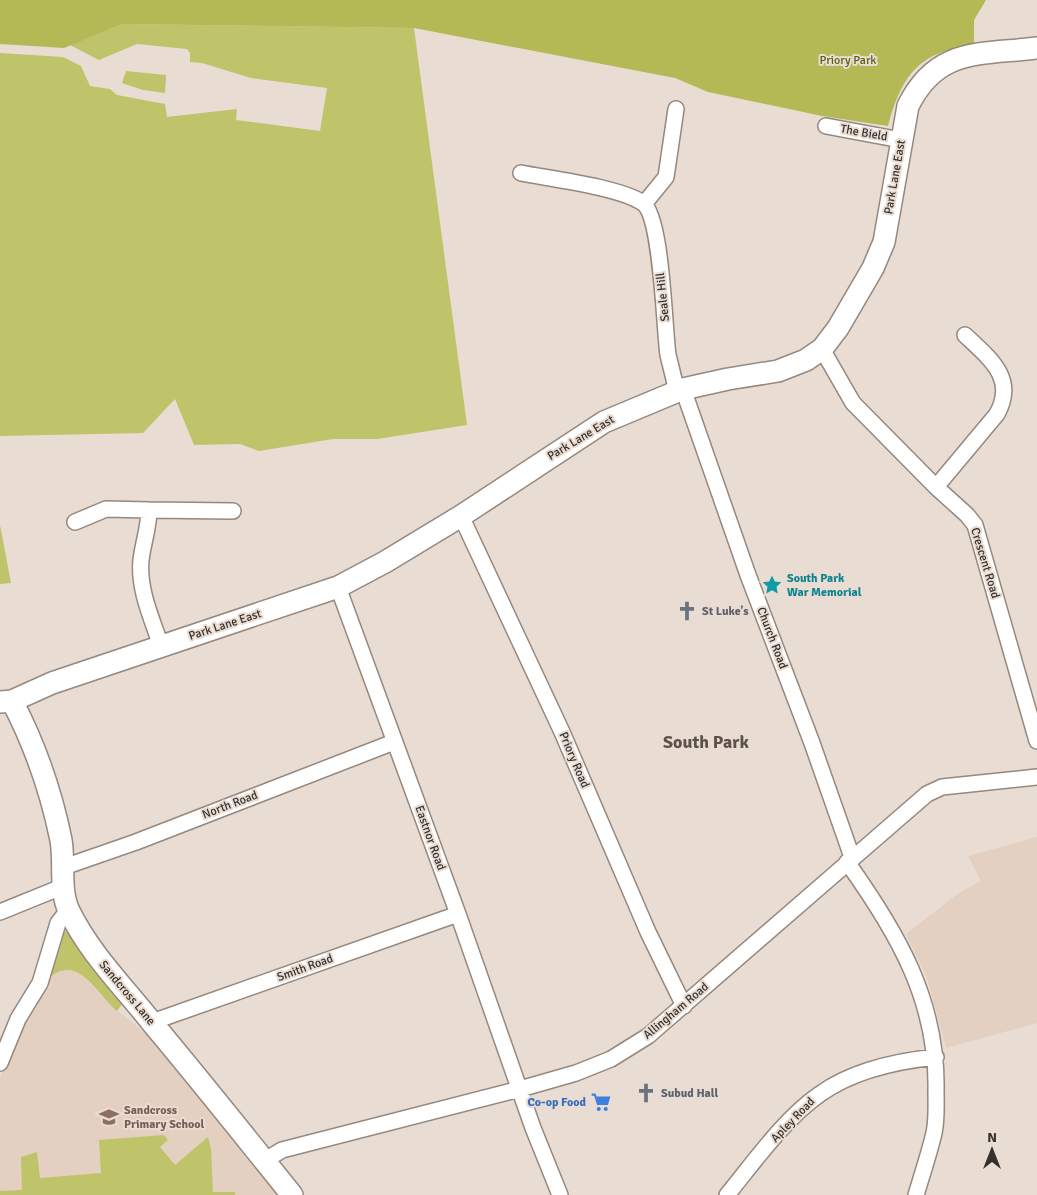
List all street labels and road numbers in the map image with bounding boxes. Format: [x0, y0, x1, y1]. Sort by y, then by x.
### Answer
street label: The Bield [839, 121, 889, 145]
street label: Park Lane East [881, 139, 909, 215]
street label: Seale Hill [653, 271, 673, 322]
street label: Park Lane East [545, 412, 617, 464]
street label: Crescent Road [967, 526, 1003, 600]
street label: Church Road [753, 605, 791, 671]
street label: Park Lane East [187, 606, 263, 644]
street label: Priory Road [555, 730, 593, 790]
street label: North Road [200, 788, 260, 822]
street label: Eastnor Road [411, 804, 449, 872]
street label: Smith Road [275, 951, 335, 985]
street label: Sandcross Lane [96, 958, 158, 1028]
street label: Allingham Road [640, 979, 712, 1043]
street label: Apley Road [768, 1094, 818, 1146]

